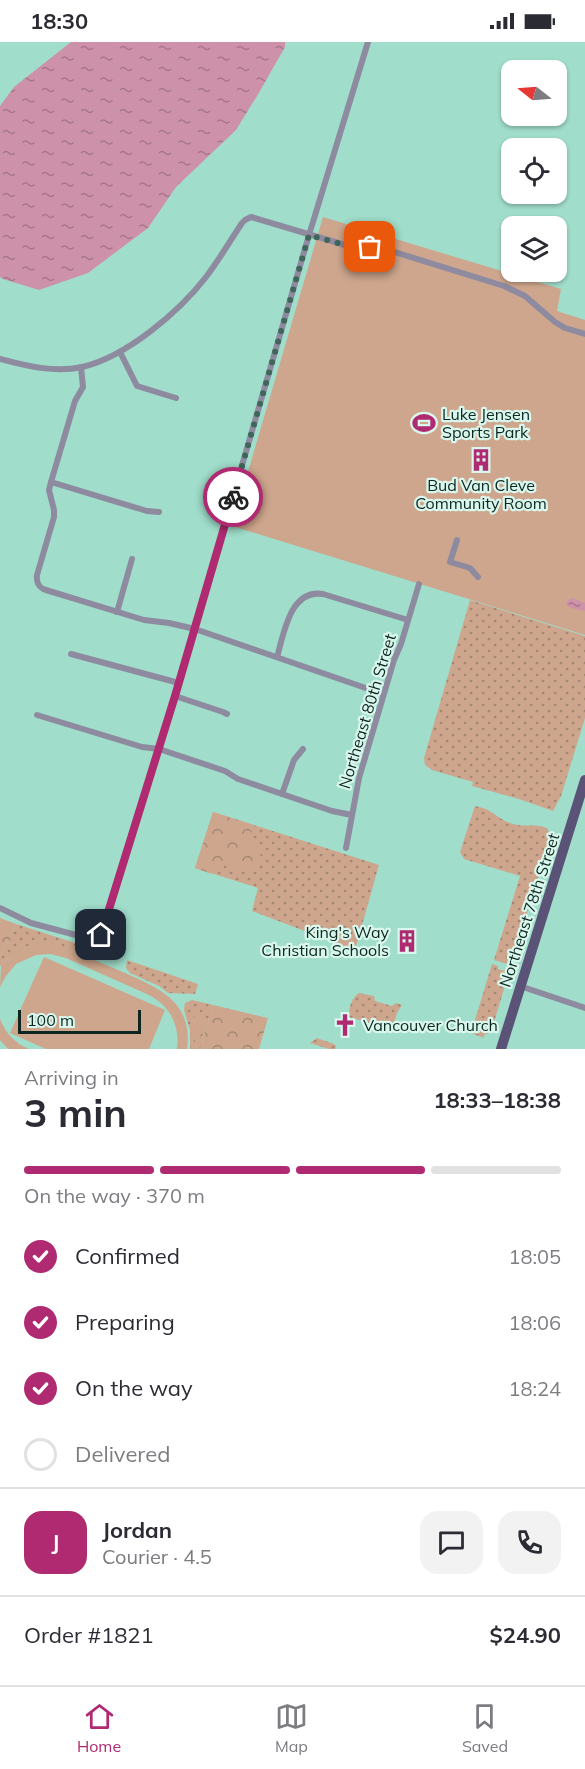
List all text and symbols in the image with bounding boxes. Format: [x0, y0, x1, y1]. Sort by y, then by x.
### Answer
text: 18:30 [30, 7, 88, 35]
north arrow [501, 60, 567, 126]
map controls [501, 60, 567, 282]
button: locate [501, 138, 567, 204]
button: layers [501, 216, 567, 282]
pin [344, 221, 395, 272]
icon: bag [353, 230, 386, 263]
place label: Luke Jensen Sports Park [442, 404, 530, 442]
sports icon: Luke Jensen Sports Park [411, 410, 437, 436]
building icon: Bud Van Cleve Community Room [468, 447, 494, 473]
courier [203, 467, 263, 527]
place label: Bud Van Cleve Community Room [415, 475, 547, 513]
icon: bike [217, 481, 250, 514]
street label: Northeast 80th Street [334, 631, 400, 791]
street label: Northeast 78th Street [495, 830, 563, 990]
pin [75, 909, 126, 960]
icon: home [84, 918, 117, 951]
place label: King's Way Christian Schools [261, 922, 390, 960]
building icon: King's Way Christian Schools [394, 928, 420, 954]
scale bar [18, 1007, 141, 1034]
text: 100 m [27, 1010, 74, 1030]
church icon: Vancouver Church [332, 1012, 358, 1038]
place label: Vancouver Church [363, 1015, 498, 1035]
text: Arriving in [24, 1065, 119, 1090]
text: 18:33–18:38 [433, 1086, 561, 1114]
text: 3 min [24, 1088, 127, 1137]
text: On the way · 370 m [24, 1183, 205, 1208]
icon: check [24, 1240, 57, 1273]
text: Confirmed [75, 1242, 180, 1270]
text: 18:05 [508, 1244, 561, 1269]
icon: check [24, 1306, 57, 1339]
text: Preparing [75, 1308, 175, 1336]
text: 18:06 [508, 1310, 561, 1335]
icon: check [24, 1372, 57, 1405]
text: On the way [75, 1374, 193, 1402]
text: 18:24 [508, 1376, 561, 1401]
text: Delivered [75, 1440, 170, 1468]
button: chat [420, 1511, 483, 1574]
button: phone [498, 1511, 561, 1574]
text: Jordan [102, 1516, 172, 1544]
text: J [52, 1528, 59, 1556]
text: Courier · 4.5 [102, 1544, 212, 1569]
text: Order #1821 [24, 1621, 154, 1649]
text: $24.90 [490, 1621, 561, 1649]
tab: Home [77, 1700, 121, 1756]
tab: Map [275, 1700, 308, 1756]
tab: Saved [462, 1700, 508, 1756]

